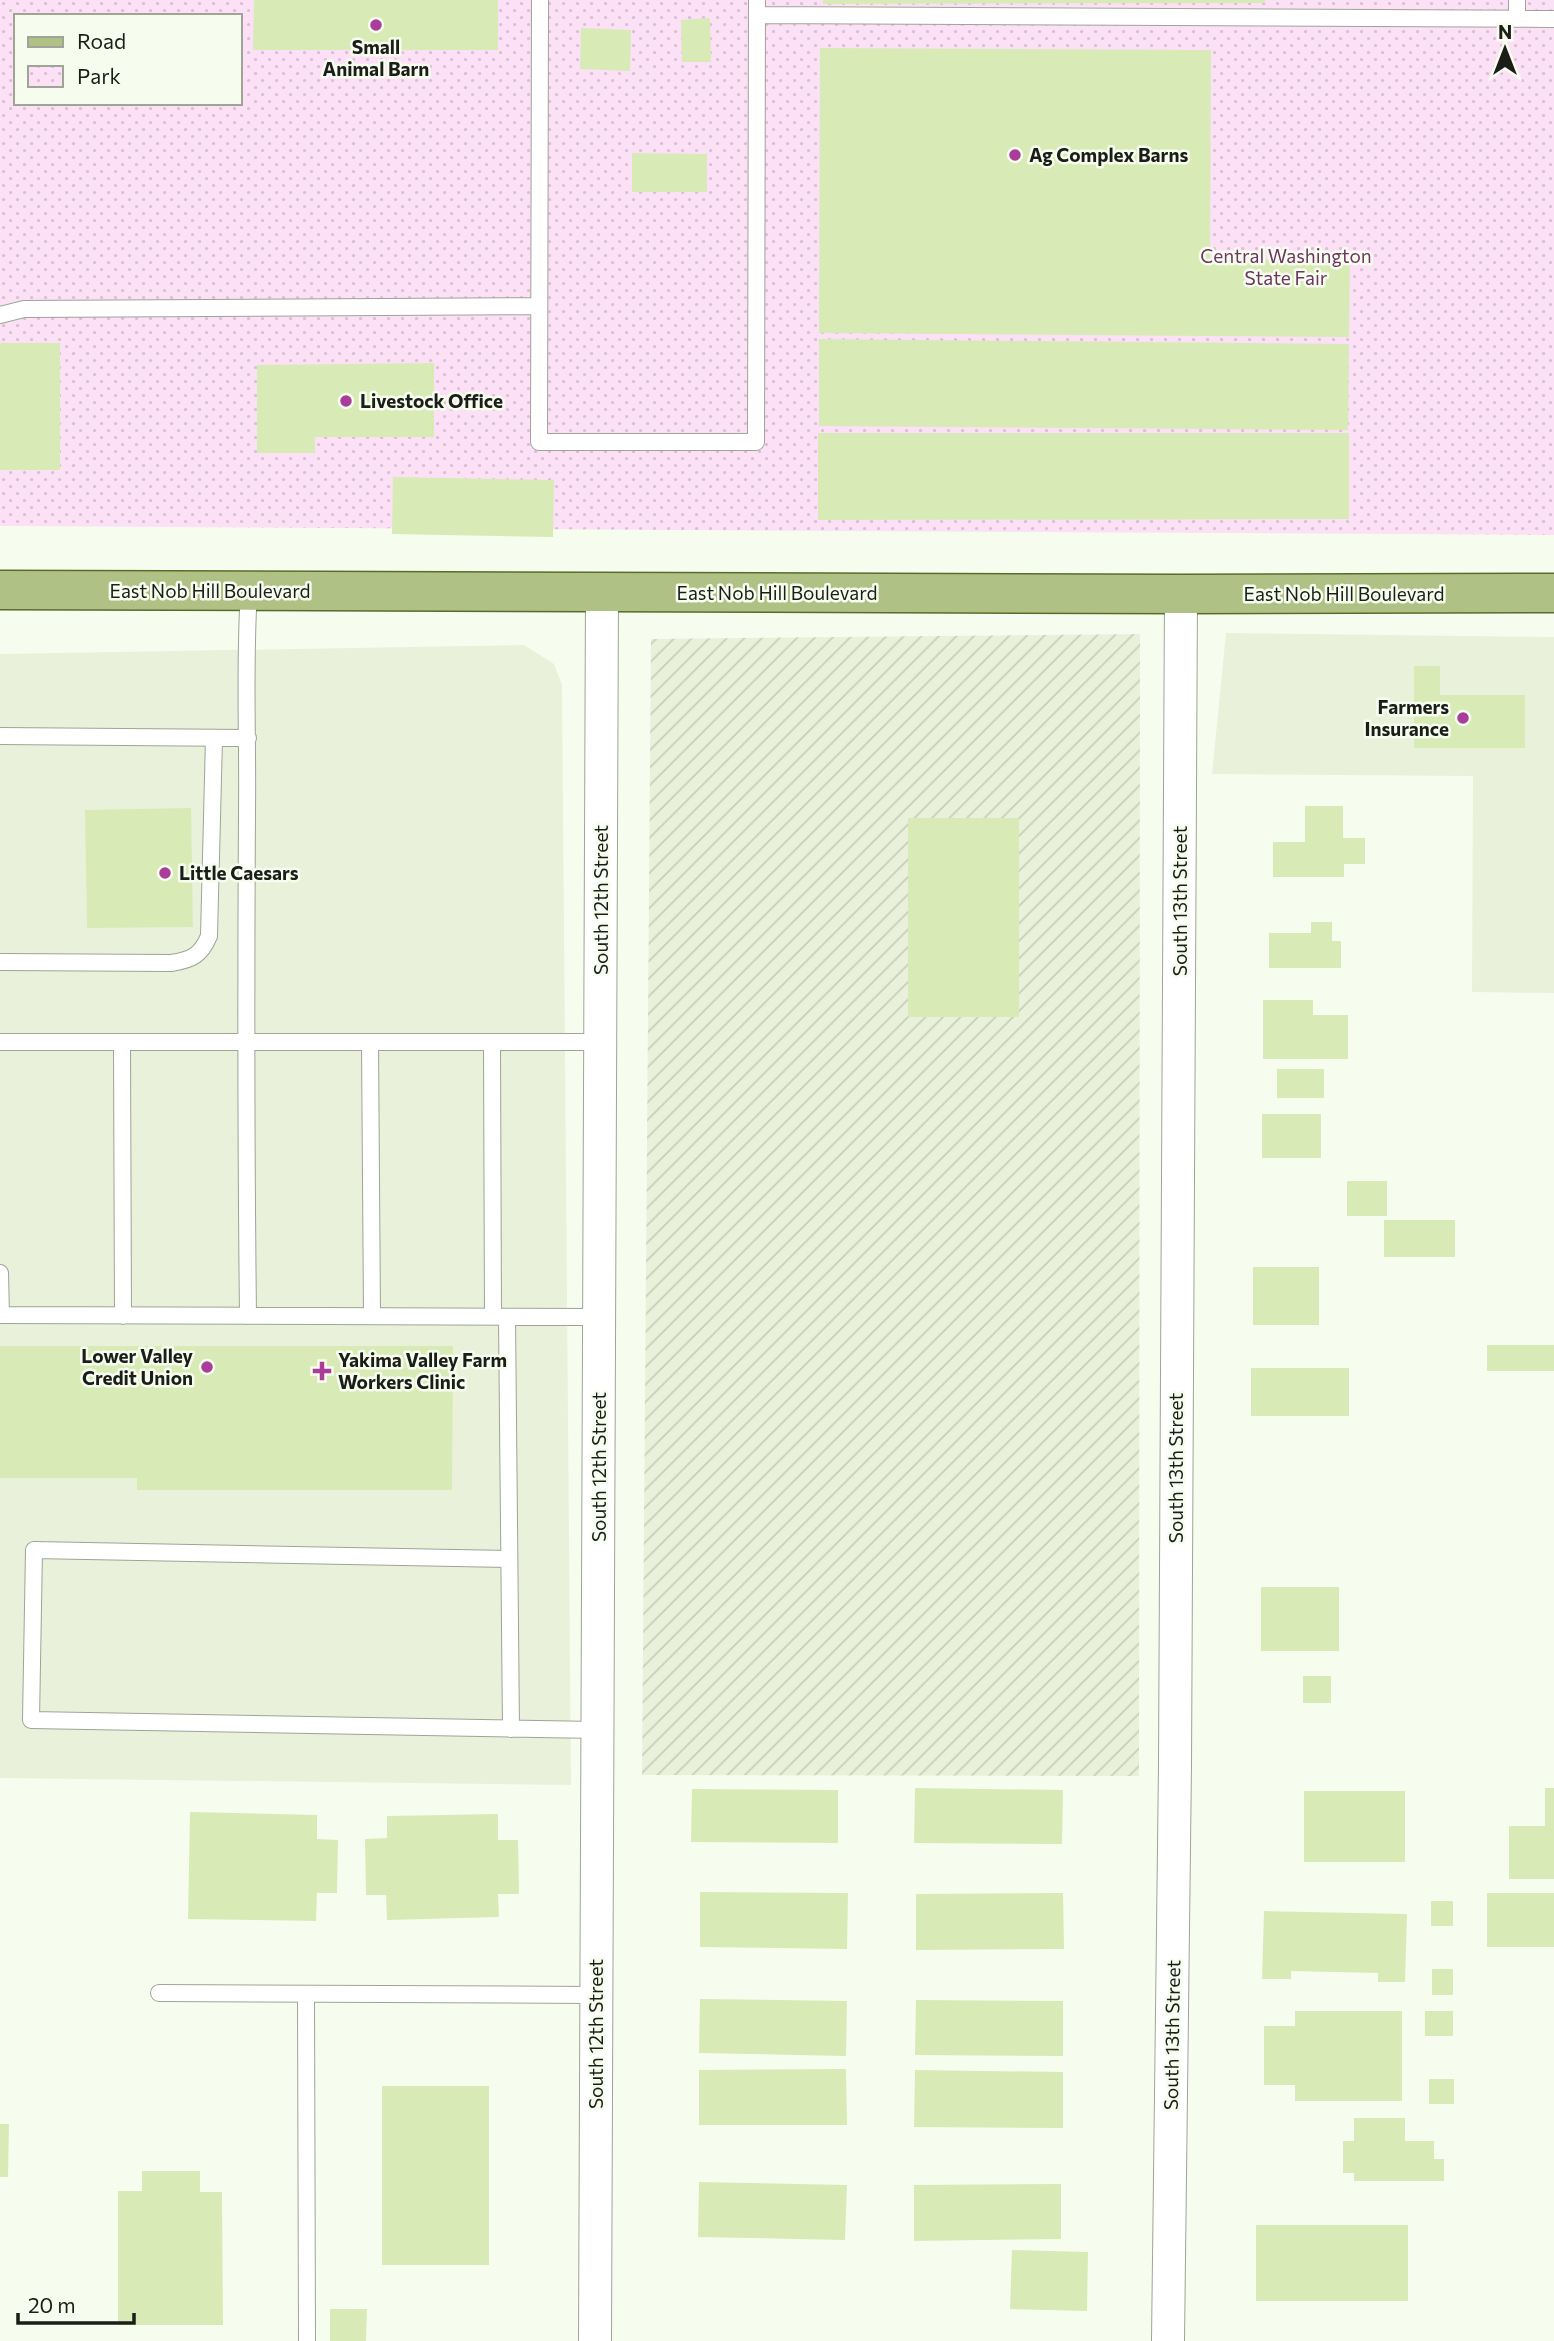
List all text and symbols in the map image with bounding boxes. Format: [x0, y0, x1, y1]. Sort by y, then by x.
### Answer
legend [14, 14, 242, 105]
north arrow [1470, 14, 1540, 84]
marker: Small Animal Barn [368, 17, 384, 33]
text: N [1498, 20, 1512, 43]
text: Road [77, 28, 126, 53]
place label: Small Animal Barn [323, 35, 429, 80]
text: Park [77, 63, 121, 88]
place label: Ag Complex Barns [1029, 143, 1188, 166]
marker: Ag Complex Barns [1007, 147, 1023, 163]
park label: Central Washington State Fair [1200, 244, 1372, 289]
place label: Livestock Office [360, 389, 503, 412]
marker: Livestock Office [338, 393, 354, 409]
street label: East Nob Hill Boulevard [110, 579, 310, 602]
street label: East Nob Hill Boulevard [677, 581, 877, 604]
street label: East Nob Hill Boulevard [1244, 582, 1444, 605]
place label: Farmers Insurance [1364, 695, 1449, 740]
marker: Farmers Insurance [1455, 710, 1471, 726]
street label: South 12th Street [589, 825, 612, 975]
street label: South 13th Street [1168, 826, 1191, 976]
place label: Little Caesars [179, 861, 299, 884]
marker: Little Caesars [157, 865, 173, 881]
place label: Lower Valley Credit Union [81, 1344, 194, 1389]
place label: Yakima Valley Farm Workers Clinic [338, 1348, 507, 1393]
marker: Lower Valley Credit Union [199, 1359, 215, 1375]
marker: Yakima Valley Farm Workers Clinic [312, 1361, 332, 1381]
street label: South 12th Street [587, 1392, 610, 1542]
street label: South 13th Street [1164, 1393, 1187, 1543]
street label: South 12th Street [584, 1959, 607, 2109]
street label: South 13th Street [1159, 1959, 1184, 2110]
scale bar [18, 2282, 133, 2326]
text: 20 m [28, 2292, 76, 2317]

